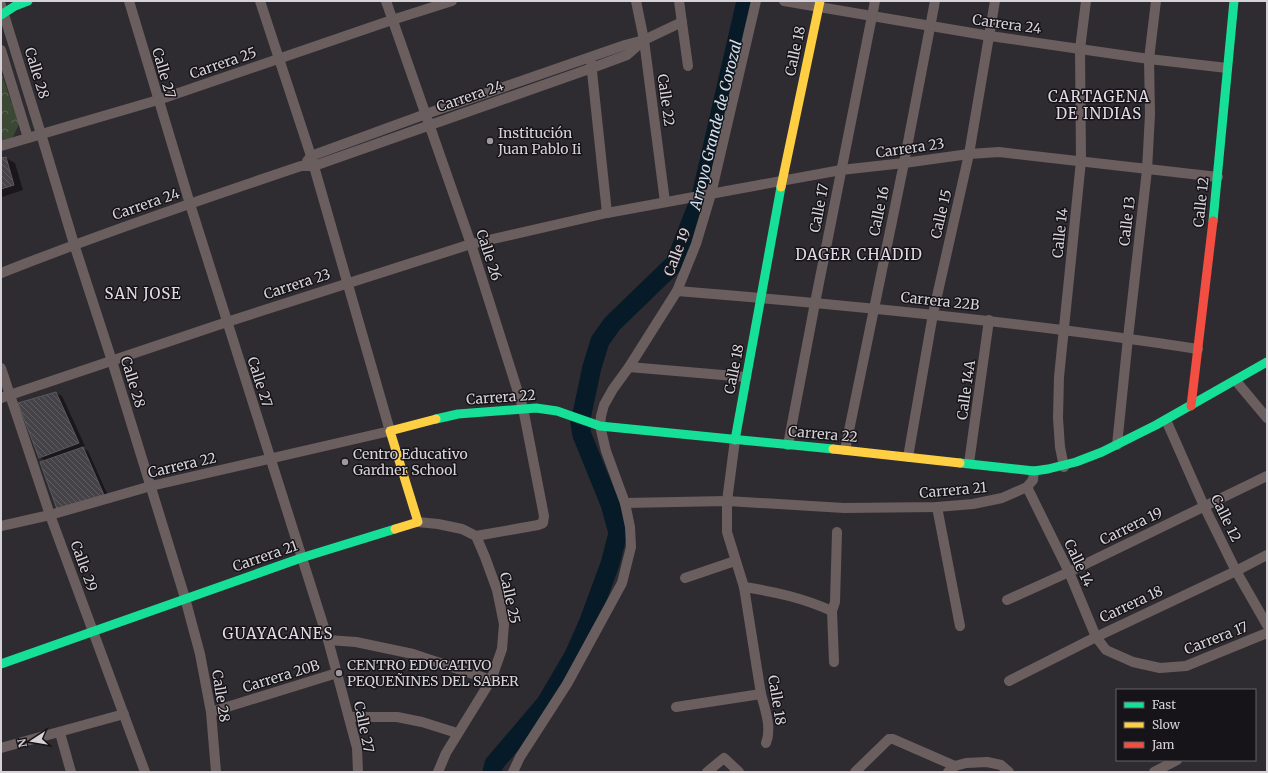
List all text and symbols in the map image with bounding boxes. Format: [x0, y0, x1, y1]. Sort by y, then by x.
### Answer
street label: Carrera 24 [971, 10, 1043, 38]
street label: Calle 18 [781, 24, 809, 78]
water label: Arroyo Grande de Corozal [685, 38, 746, 213]
street label: Carrera 25 [187, 43, 259, 83]
street label: Calle 28 [21, 45, 53, 101]
street label: Calle 27 [148, 46, 180, 100]
street label: Calle 22 [653, 73, 679, 127]
street label: Carrera 24 [434, 76, 506, 116]
district label: CARTAGENA DE INDIAS [1048, 87, 1150, 123]
place label: Institución Juan Pablo Ii [497, 124, 582, 158]
street label: Carrera 23 [874, 134, 946, 162]
marker: Institución Juan Pablo Ii [485, 136, 495, 146]
street label: Calle 12 [1189, 176, 1213, 228]
street label: Calle 17 [805, 182, 833, 234]
street label: Carrera 24 [110, 184, 182, 224]
street label: Calle 16 [865, 184, 893, 238]
street label: Calle 15 [927, 188, 955, 240]
street label: Calle 13 [1115, 195, 1139, 247]
street label: Calle 14 [1048, 207, 1072, 259]
street label: Calle 19 [660, 225, 694, 279]
street label: Calle 26 [472, 227, 506, 283]
district label: DAGER CHADID [795, 245, 923, 264]
street label: Carrera 23 [261, 265, 333, 303]
district label: SAN JOSE [105, 284, 181, 303]
street label: Carrera 22B [900, 288, 980, 314]
street label: Calle 18 [720, 343, 748, 395]
street label: Calle 28 [117, 354, 149, 410]
street label: Calle 27 [243, 355, 277, 410]
street label: Calle 14A [953, 359, 979, 421]
street label: Carrera 22 [466, 386, 536, 408]
street label: Carrera 22 [787, 422, 859, 446]
place label: Centro Educativo Gardner School [353, 445, 468, 479]
street label: Carrera 22 [146, 448, 218, 482]
marker: Centro Educativo Gardner School [340, 457, 350, 467]
street label: Carrera 21 [919, 478, 987, 502]
street label: Calle 12 [1207, 491, 1245, 545]
street label: Carrera 19 [1097, 503, 1165, 549]
street label: Carrera 21 [230, 536, 300, 576]
street label: Calle 14 [1060, 536, 1098, 590]
street label: Calle 29 [67, 538, 101, 594]
street label: Calle 25 [496, 571, 524, 625]
street label: Carrera 18 [1097, 582, 1165, 626]
street label: Carrera 17 [1182, 618, 1250, 658]
district label: GUAYACANES [223, 624, 333, 643]
street label: Carrera 20B [240, 656, 322, 696]
place label: CENTRO EDUCATIVO PEQUEÑINES DEL SABER [347, 656, 519, 690]
marker: CENTRO EDUCATIVO PEQUEÑINES DEL SABER [334, 668, 344, 678]
street label: Calle 28 [208, 669, 234, 723]
street label: Calle 18 [764, 674, 790, 726]
legend [1116, 689, 1256, 761]
text: Fast [1152, 697, 1176, 712]
street label: Calle 27 [350, 700, 378, 754]
text: Slow [1152, 717, 1181, 732]
north arrow [12, 721, 52, 761]
text: N [14, 737, 30, 749]
text: Jam [1151, 737, 1175, 752]

